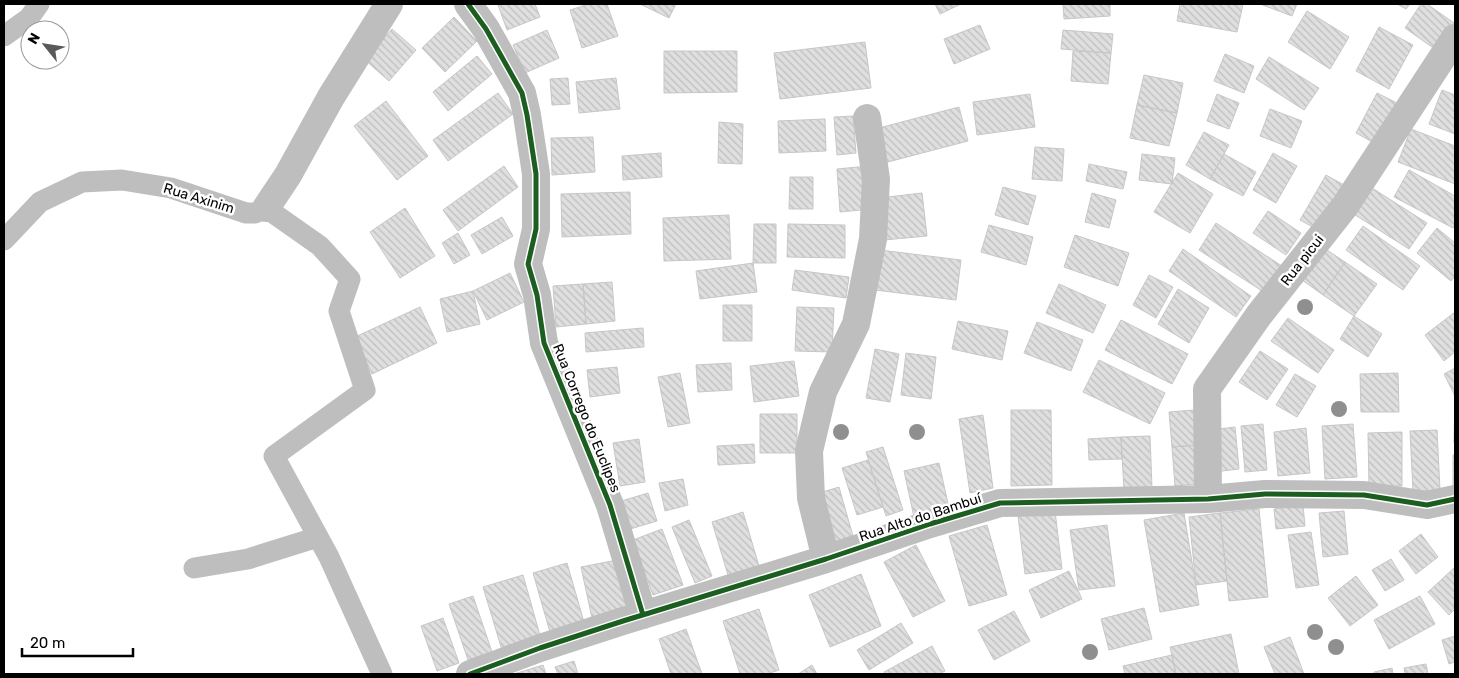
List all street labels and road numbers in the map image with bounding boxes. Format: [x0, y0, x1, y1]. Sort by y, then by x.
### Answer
street label: Rua Axinim [161, 180, 236, 217]
street label: Rua picui [1277, 231, 1328, 289]
street label: Rua Corrego do Euclipes [549, 341, 624, 495]
street label: Rua Alto do Bambuí [857, 489, 984, 545]

